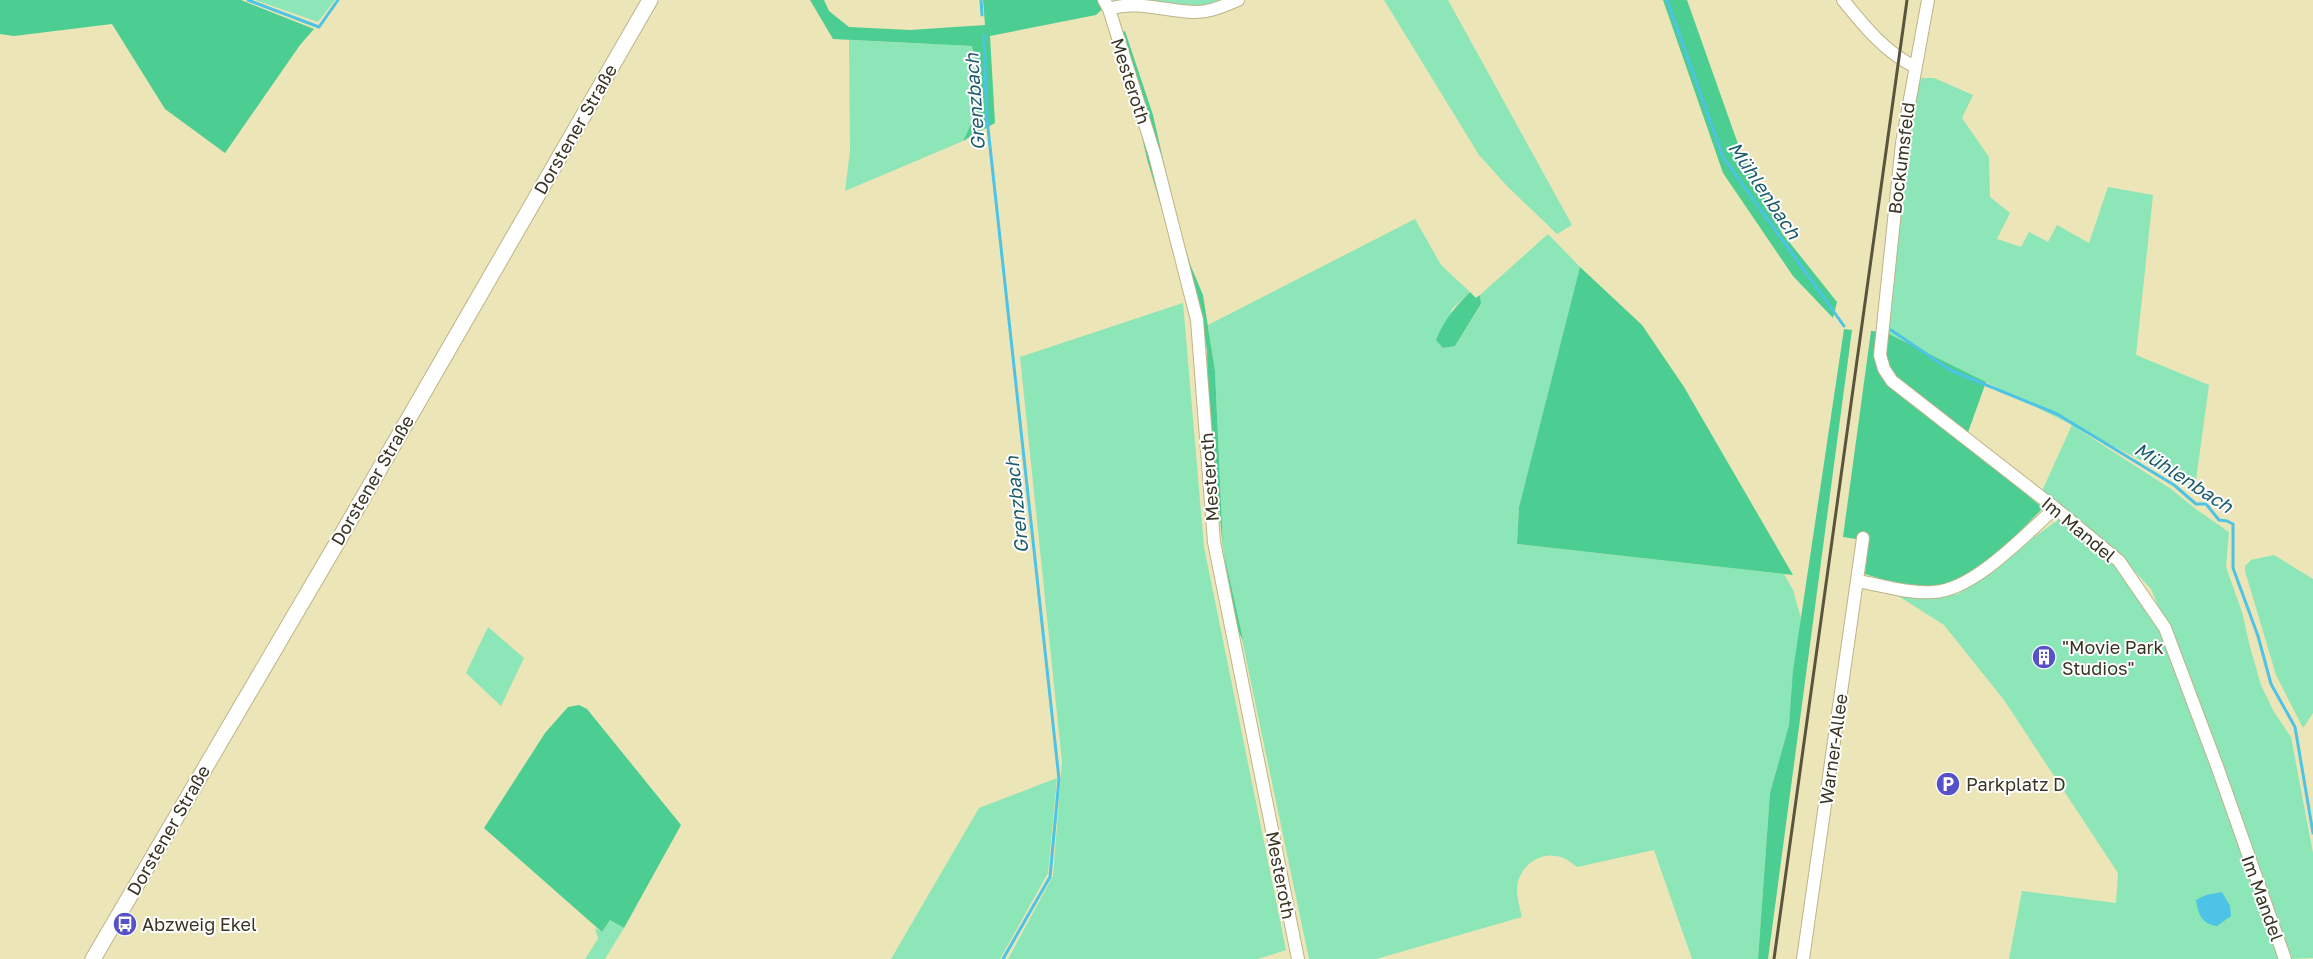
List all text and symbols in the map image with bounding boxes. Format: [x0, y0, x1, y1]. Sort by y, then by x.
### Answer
street label: Mesteroth [1107, 35, 1155, 127]
water label: Grenzbach [959, 51, 989, 151]
street label: Dorstener Straße [529, 60, 621, 198]
street label: Bockumsfeld [1883, 101, 1919, 215]
water label: Mühlenbach [1724, 137, 1807, 244]
street label: Dorstener Straße [326, 411, 418, 549]
street label: Mesteroth [1195, 432, 1223, 522]
water label: Mühlenbach [2131, 437, 2239, 518]
water label: Grenzbach [999, 454, 1033, 555]
street label: Im Mandel [2037, 492, 2121, 567]
place label: "Movie Park Studios" [2062, 636, 2164, 679]
building icon: "Movie Park Studios" [2031, 644, 2057, 670]
street label: Warner-Allee [1814, 692, 1852, 806]
street label: Dorstener Straße [122, 761, 214, 899]
parking icon: Parkplatz D [1935, 771, 1961, 797]
place label: Parkplatz D [1966, 773, 2066, 795]
street label: Mesteroth [1262, 829, 1300, 921]
street label: Im Mandel [2237, 852, 2289, 944]
bus stop icon: Abzweig Ekel [112, 911, 138, 937]
place label: Abzweig Ekel [142, 913, 257, 935]

